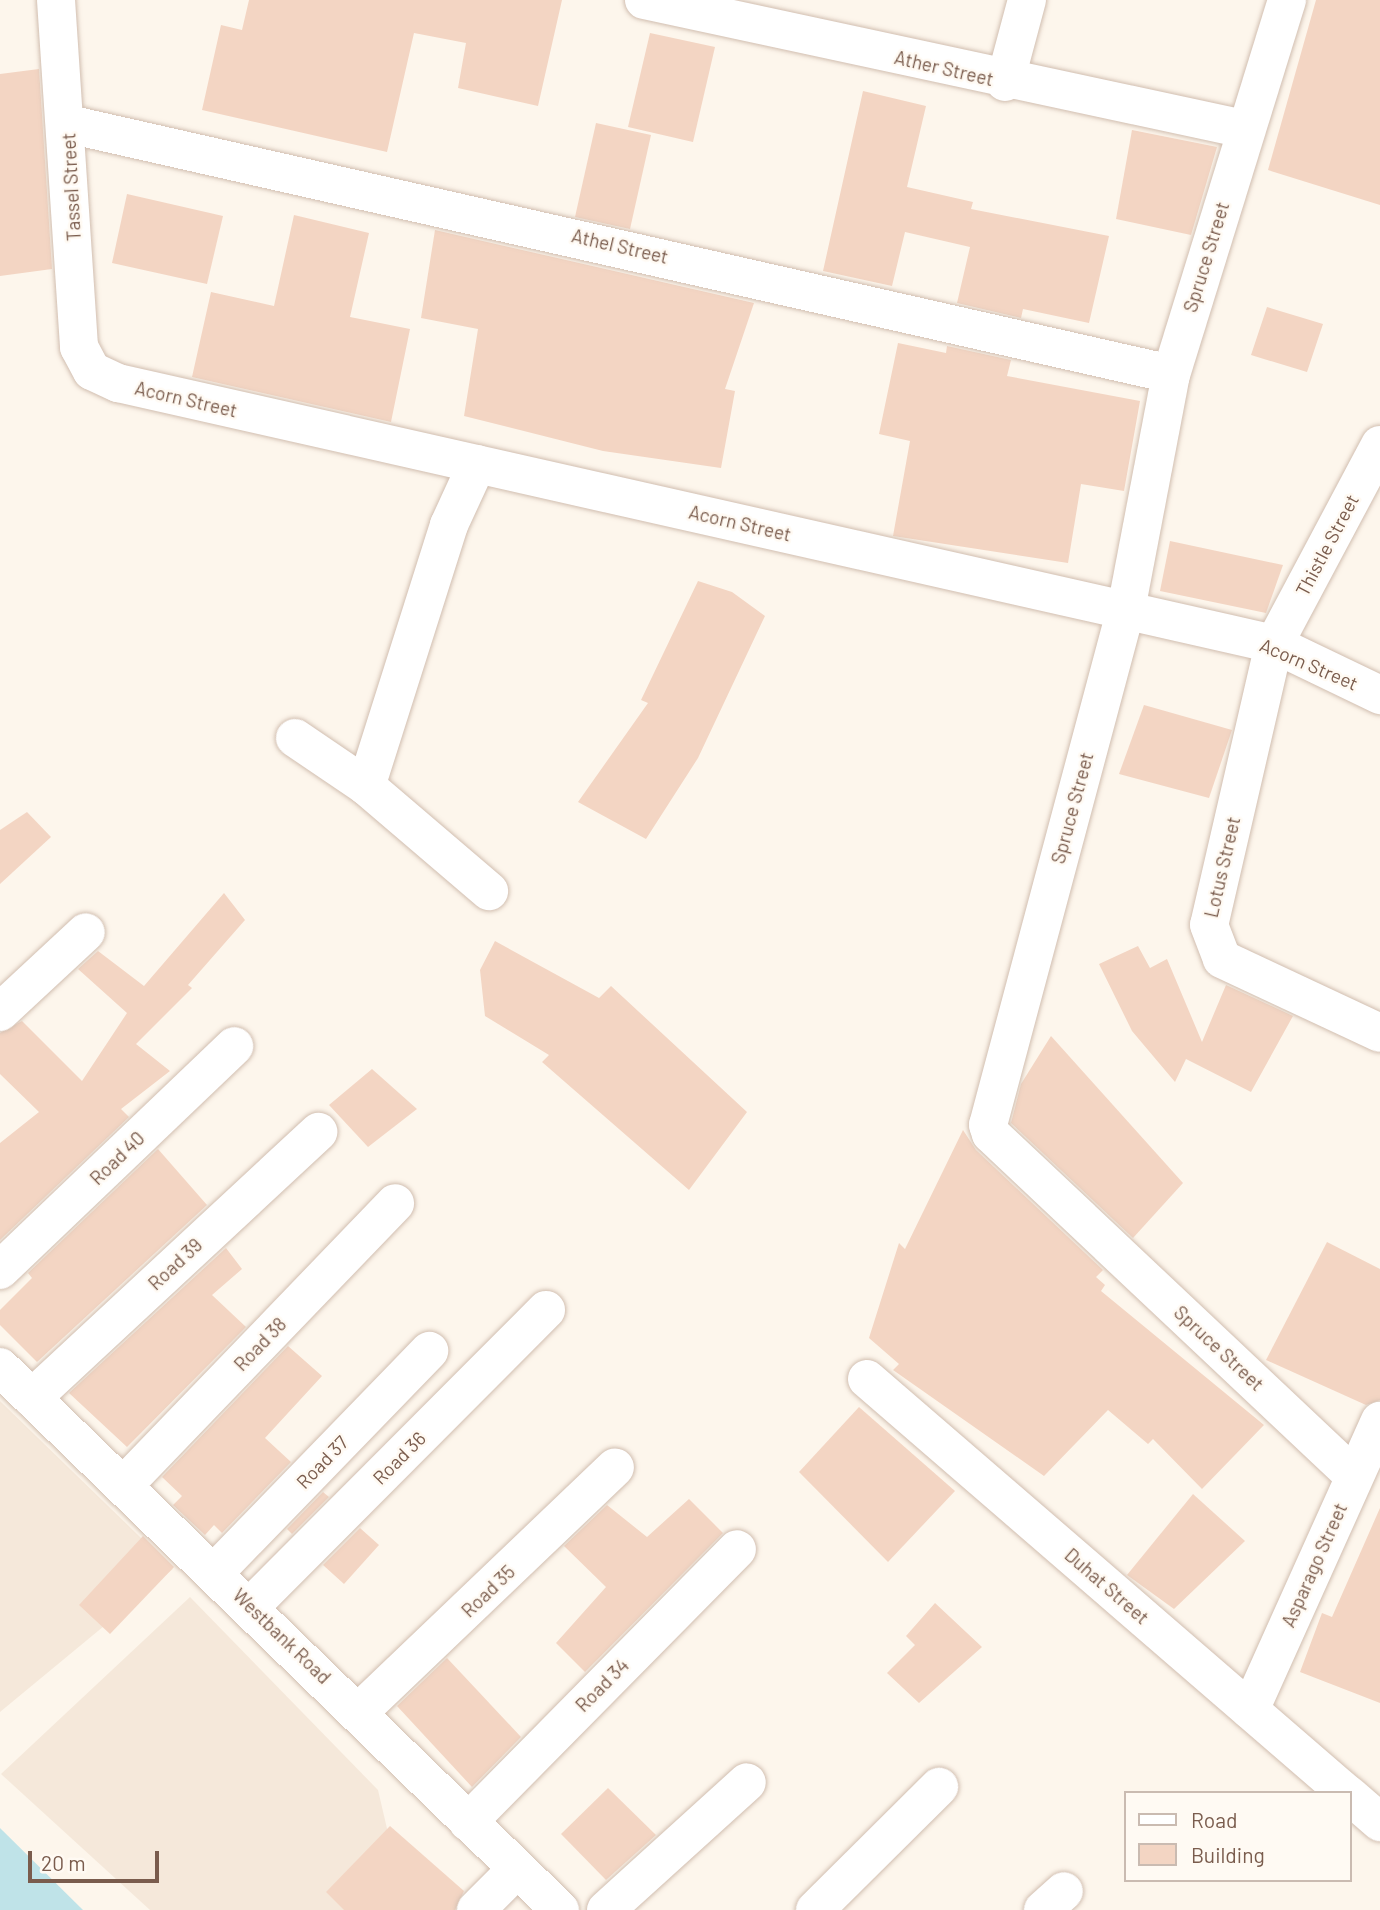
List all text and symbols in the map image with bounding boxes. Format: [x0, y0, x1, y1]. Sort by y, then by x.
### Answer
street label: Ather Street [892, 46, 996, 90]
street label: Tassel Street [57, 132, 85, 242]
street label: Spruce Street [1178, 199, 1234, 315]
street label: Athel Street [569, 224, 671, 268]
street label: Acorn Street [133, 376, 239, 422]
street label: Thistle Street [1291, 490, 1363, 600]
street label: Acorn Street [687, 500, 793, 546]
street label: Acorn Street [1257, 633, 1361, 695]
street label: Spruce Street [1046, 750, 1098, 866]
street label: Lotus Street [1199, 814, 1245, 920]
street label: Road 40 [85, 1127, 149, 1189]
street label: Road 39 [143, 1233, 207, 1295]
street label: Spruce Street [1169, 1301, 1269, 1395]
street label: Road 38 [229, 1313, 291, 1375]
street label: Road 36 [368, 1427, 430, 1489]
street label: Road 37 [291, 1431, 353, 1493]
street label: Asparago Street [1276, 1499, 1352, 1631]
street label: Duhat Street [1060, 1543, 1154, 1629]
street label: Road 35 [457, 1560, 519, 1622]
street label: Westbank Road [228, 1584, 336, 1688]
street label: Road 34 [571, 1654, 633, 1716]
legend [1124, 1791, 1352, 1882]
text: Road [1191, 1807, 1237, 1832]
scale bar [32, 1836, 163, 1880]
text: Building [1191, 1842, 1265, 1867]
text: 20 m [41, 1850, 86, 1875]

